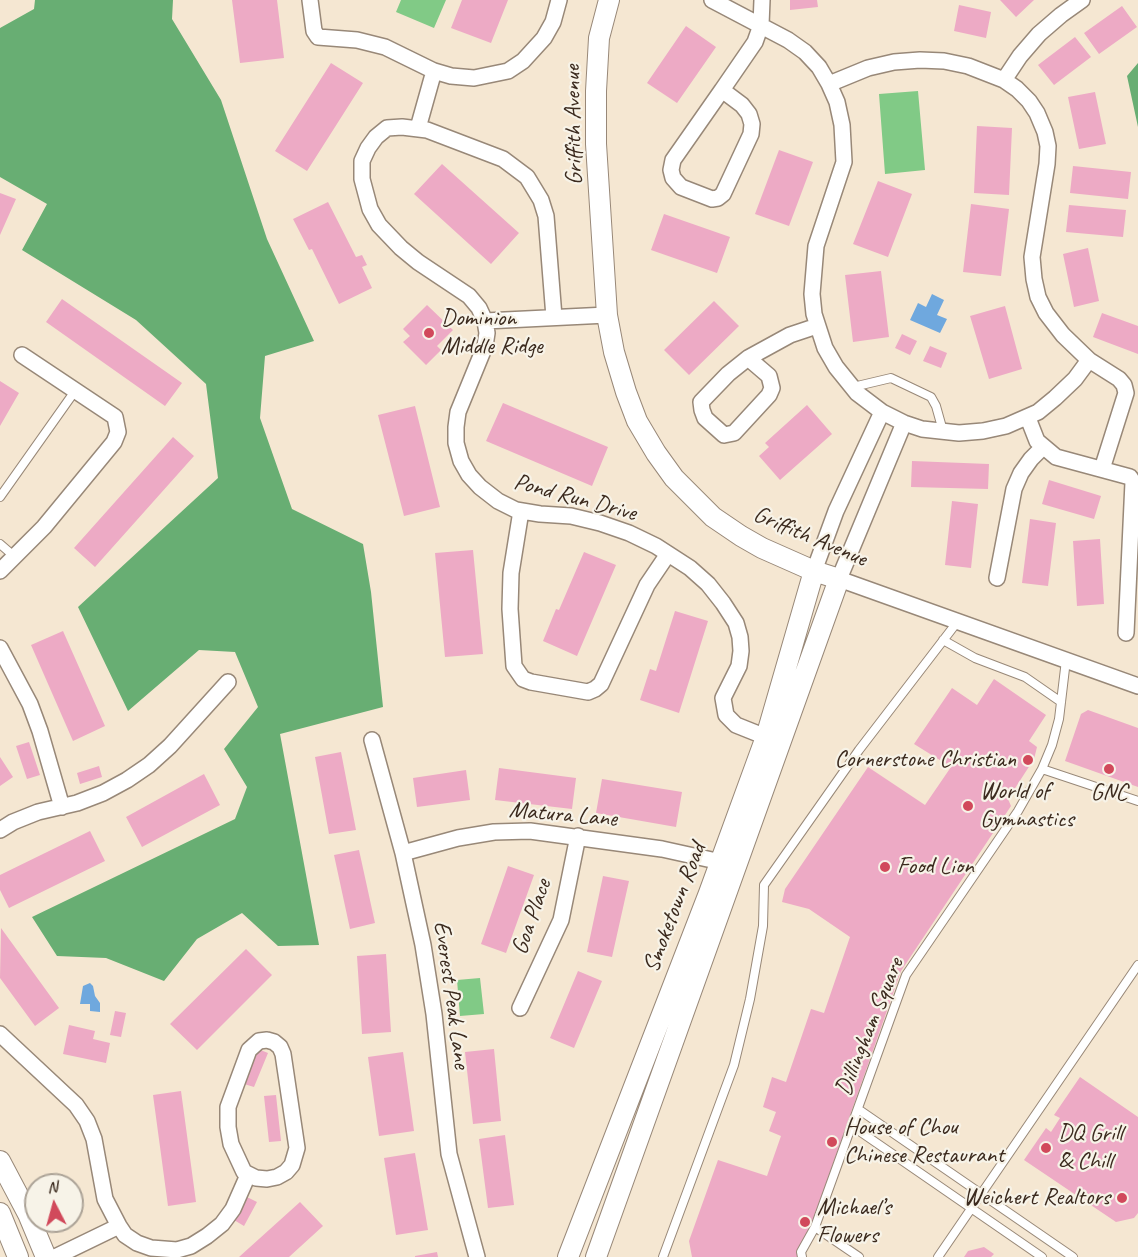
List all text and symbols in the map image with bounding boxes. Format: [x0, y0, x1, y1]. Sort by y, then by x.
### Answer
street label: Griffith Avenue [559, 65, 589, 185]
place label: Dominion Middle Ridge [441, 305, 543, 361]
marker: Dominion Middle Ridge [422, 326, 436, 340]
street label: Pond Run Drive [511, 468, 639, 528]
street label: Griffith Avenue [749, 500, 871, 574]
place label: Cornerstone Christian [834, 746, 1016, 774]
marker: Cornerstone Christian [1021, 753, 1035, 767]
marker: GNC [1102, 762, 1116, 776]
place label: World of Gymnastics [980, 778, 1074, 834]
place label: GNC [1091, 779, 1127, 807]
street label: Matura Lane [508, 796, 618, 834]
marker: World of Gymnastics [961, 799, 975, 813]
street label: Smoketown Road [637, 839, 713, 977]
place label: Food Lion [897, 853, 974, 881]
marker: Food Lion [878, 860, 892, 874]
street label: Goa Place [506, 876, 558, 958]
street label: Everest Peak Lane [426, 919, 476, 1071]
street label: Dillingham Square [829, 954, 911, 1100]
place label: House of Chou Chinese Restaurant [844, 1114, 1004, 1170]
place label: DQ Grill & Chill [1058, 1120, 1122, 1176]
marker: House of Chou Chinese Restaurant [825, 1135, 839, 1149]
marker: DQ Grill & Chill [1039, 1141, 1053, 1155]
north arrow [24, 1173, 84, 1233]
text: N [46, 1177, 58, 1198]
place label: Weichert Realtors [963, 1184, 1110, 1212]
marker: Weichert Realtors [1115, 1191, 1129, 1205]
place label: Michael’s Flowers [817, 1194, 891, 1250]
marker: Michael’s Flowers [798, 1215, 812, 1229]

